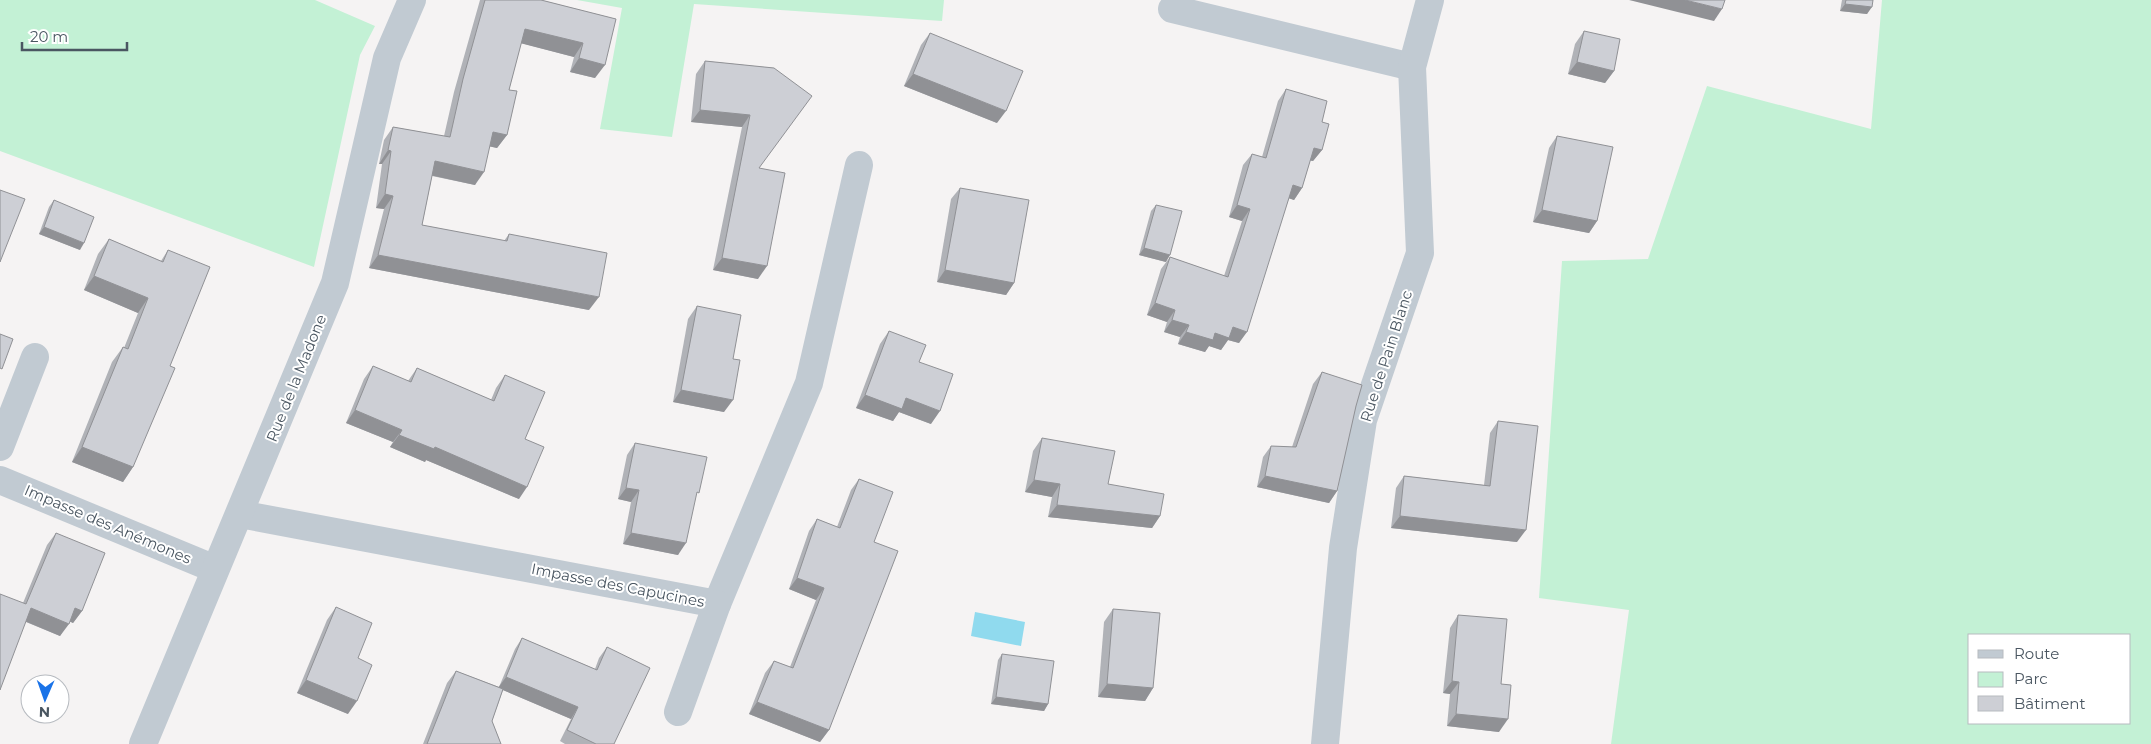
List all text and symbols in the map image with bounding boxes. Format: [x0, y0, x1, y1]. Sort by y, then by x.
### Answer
scale bar [22, 20, 128, 52]
text: 20 m [30, 27, 68, 46]
street label: Rue de Pain Blanc [1356, 288, 1416, 424]
street label: Rue de la Madone [262, 311, 330, 445]
street label: Impasse des Anémones [22, 480, 194, 568]
street label: Impasse des Capucines [530, 559, 706, 611]
legend [1968, 634, 2131, 724]
text: Route [2014, 644, 2059, 663]
text: Parc [2014, 669, 2048, 688]
north arrow [20, 674, 70, 724]
text: Bâtiment [2014, 694, 2086, 713]
text: N [39, 703, 51, 721]

